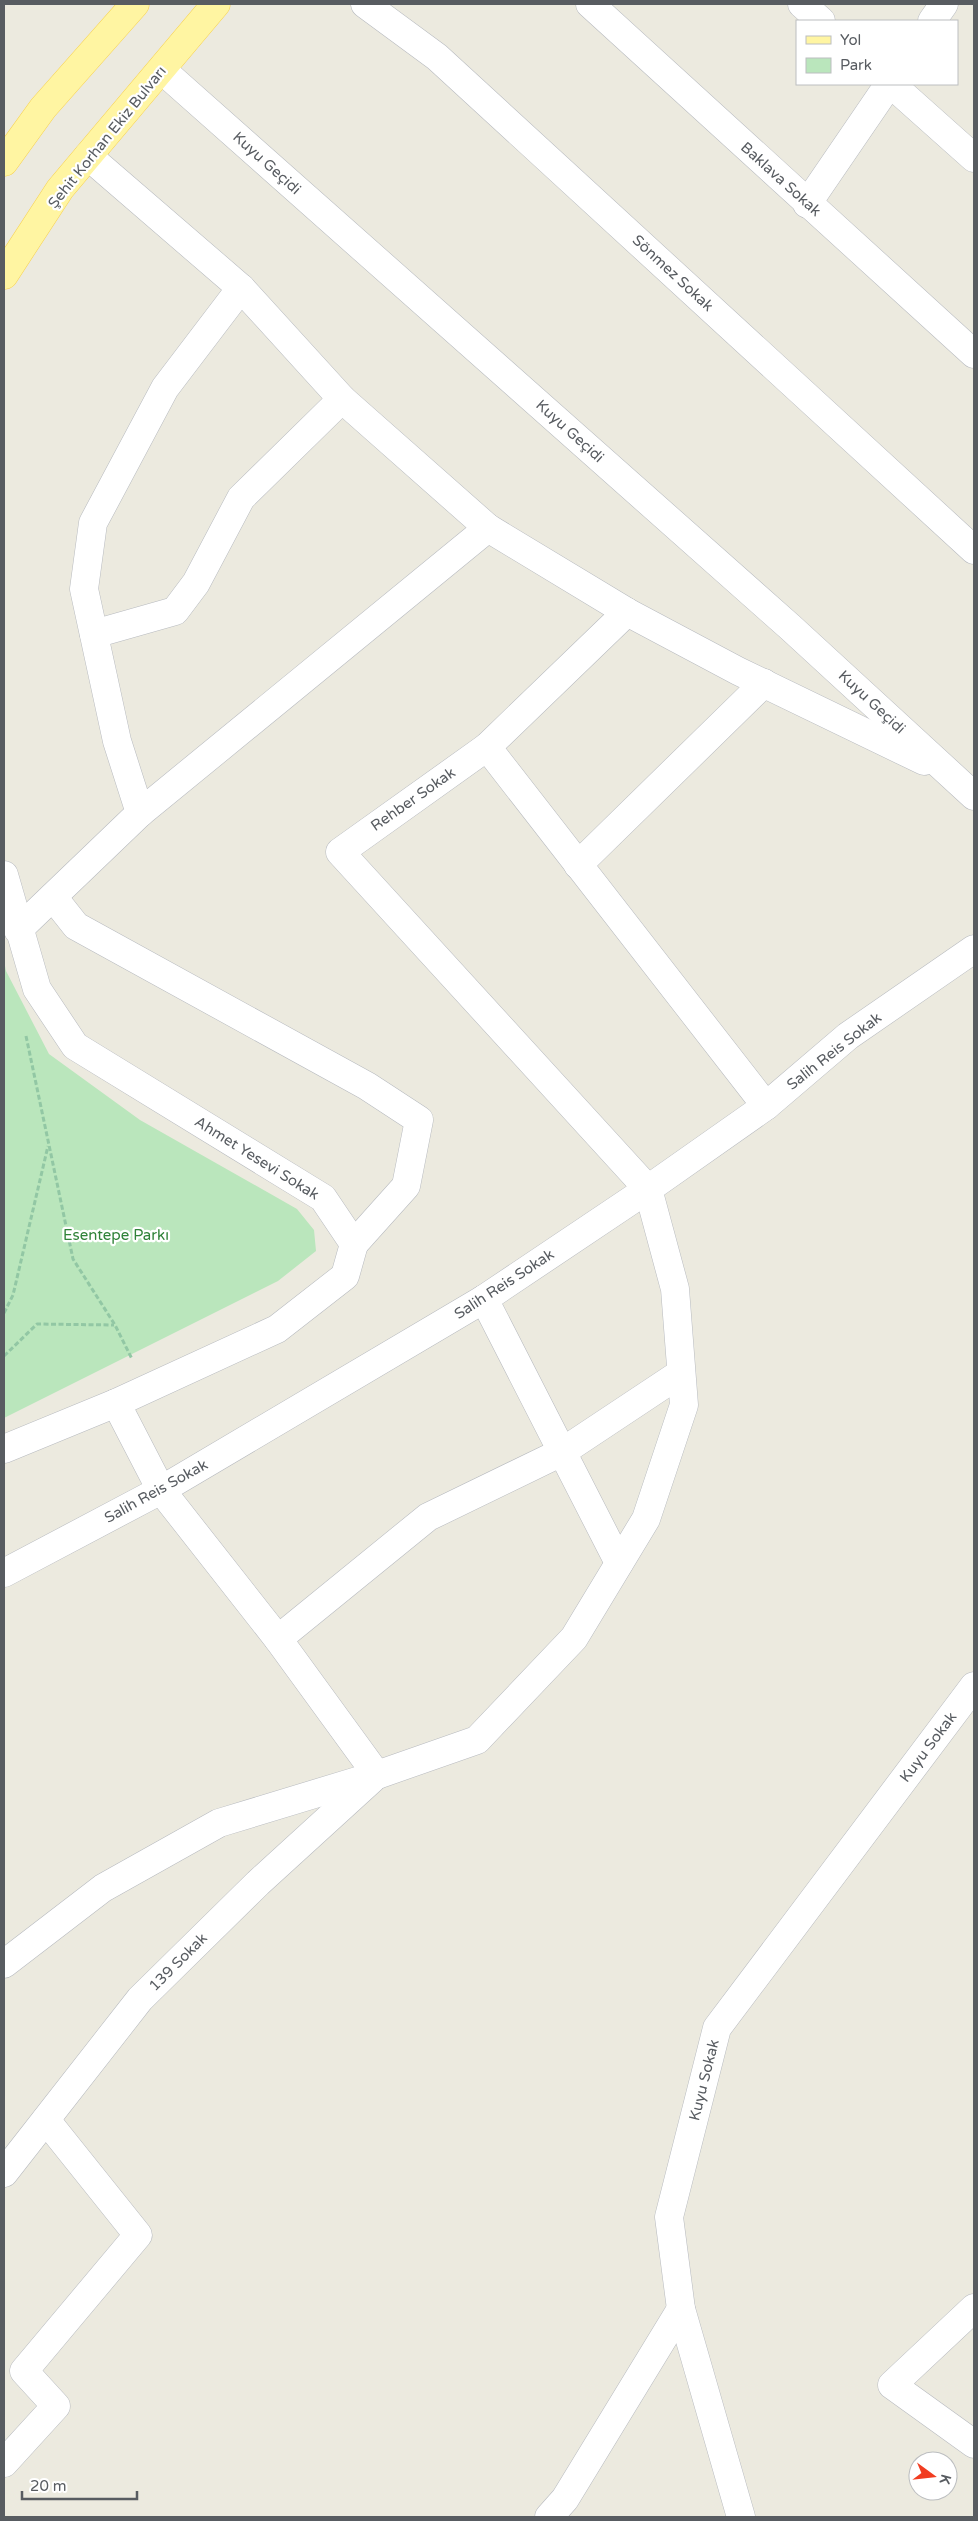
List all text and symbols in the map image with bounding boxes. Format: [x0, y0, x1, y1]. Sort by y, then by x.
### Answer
legend [796, 20, 958, 85]
text: Yol [840, 31, 861, 49]
text: Park [840, 56, 872, 74]
street label: Şehit Korhan Ekiz Bulvarı [44, 62, 170, 212]
street label: Kuyu Geçidi [229, 128, 305, 198]
street label: Baklava Sokak [737, 138, 825, 220]
street label: Sönmez Sokak [629, 231, 717, 315]
street label: Kuyu Geçidi [532, 396, 608, 466]
street label: Kuyu Geçidi [835, 666, 909, 738]
street label: Rehber Sokak [367, 763, 459, 835]
street label: Salih Reis Sokak [783, 1008, 885, 1094]
street label: Ahmet Yesevi Sokak [191, 1112, 323, 1204]
park label: Esentepe Parkı [63, 1226, 169, 1244]
street label: Salih Reis Sokak [451, 1245, 557, 1323]
street label: Salih Reis Sokak [101, 1455, 211, 1527]
street label: Kuyu Sokak [896, 1708, 960, 1786]
street label: 139 Sokak [145, 1929, 211, 1995]
street label: Kuyu Sokak [685, 2037, 723, 2123]
north arrow [908, 2451, 958, 2501]
scale bar [22, 2468, 138, 2500]
text: K [935, 2472, 954, 2487]
text: 20 m [30, 2477, 67, 2495]

